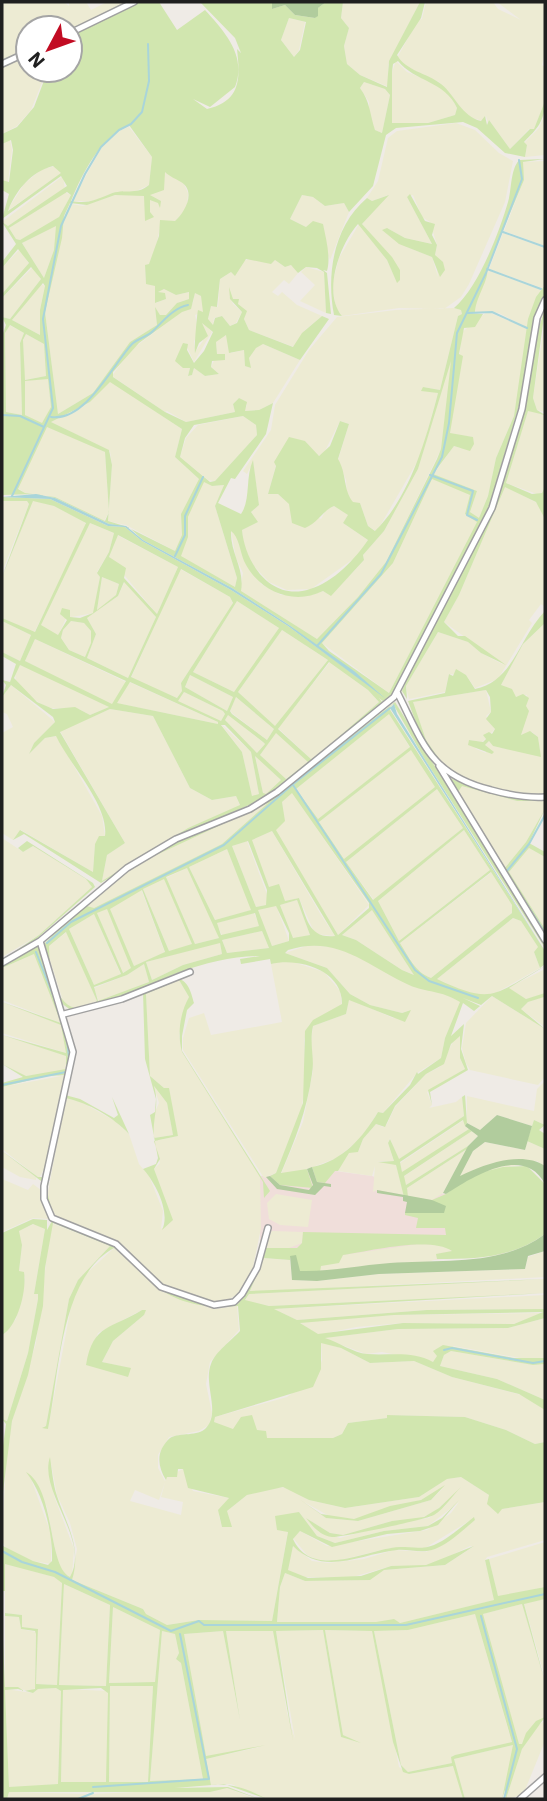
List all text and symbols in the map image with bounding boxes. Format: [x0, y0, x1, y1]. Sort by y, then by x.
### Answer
north arrow [14, 14, 84, 84]
text: N [23, 47, 50, 73]

